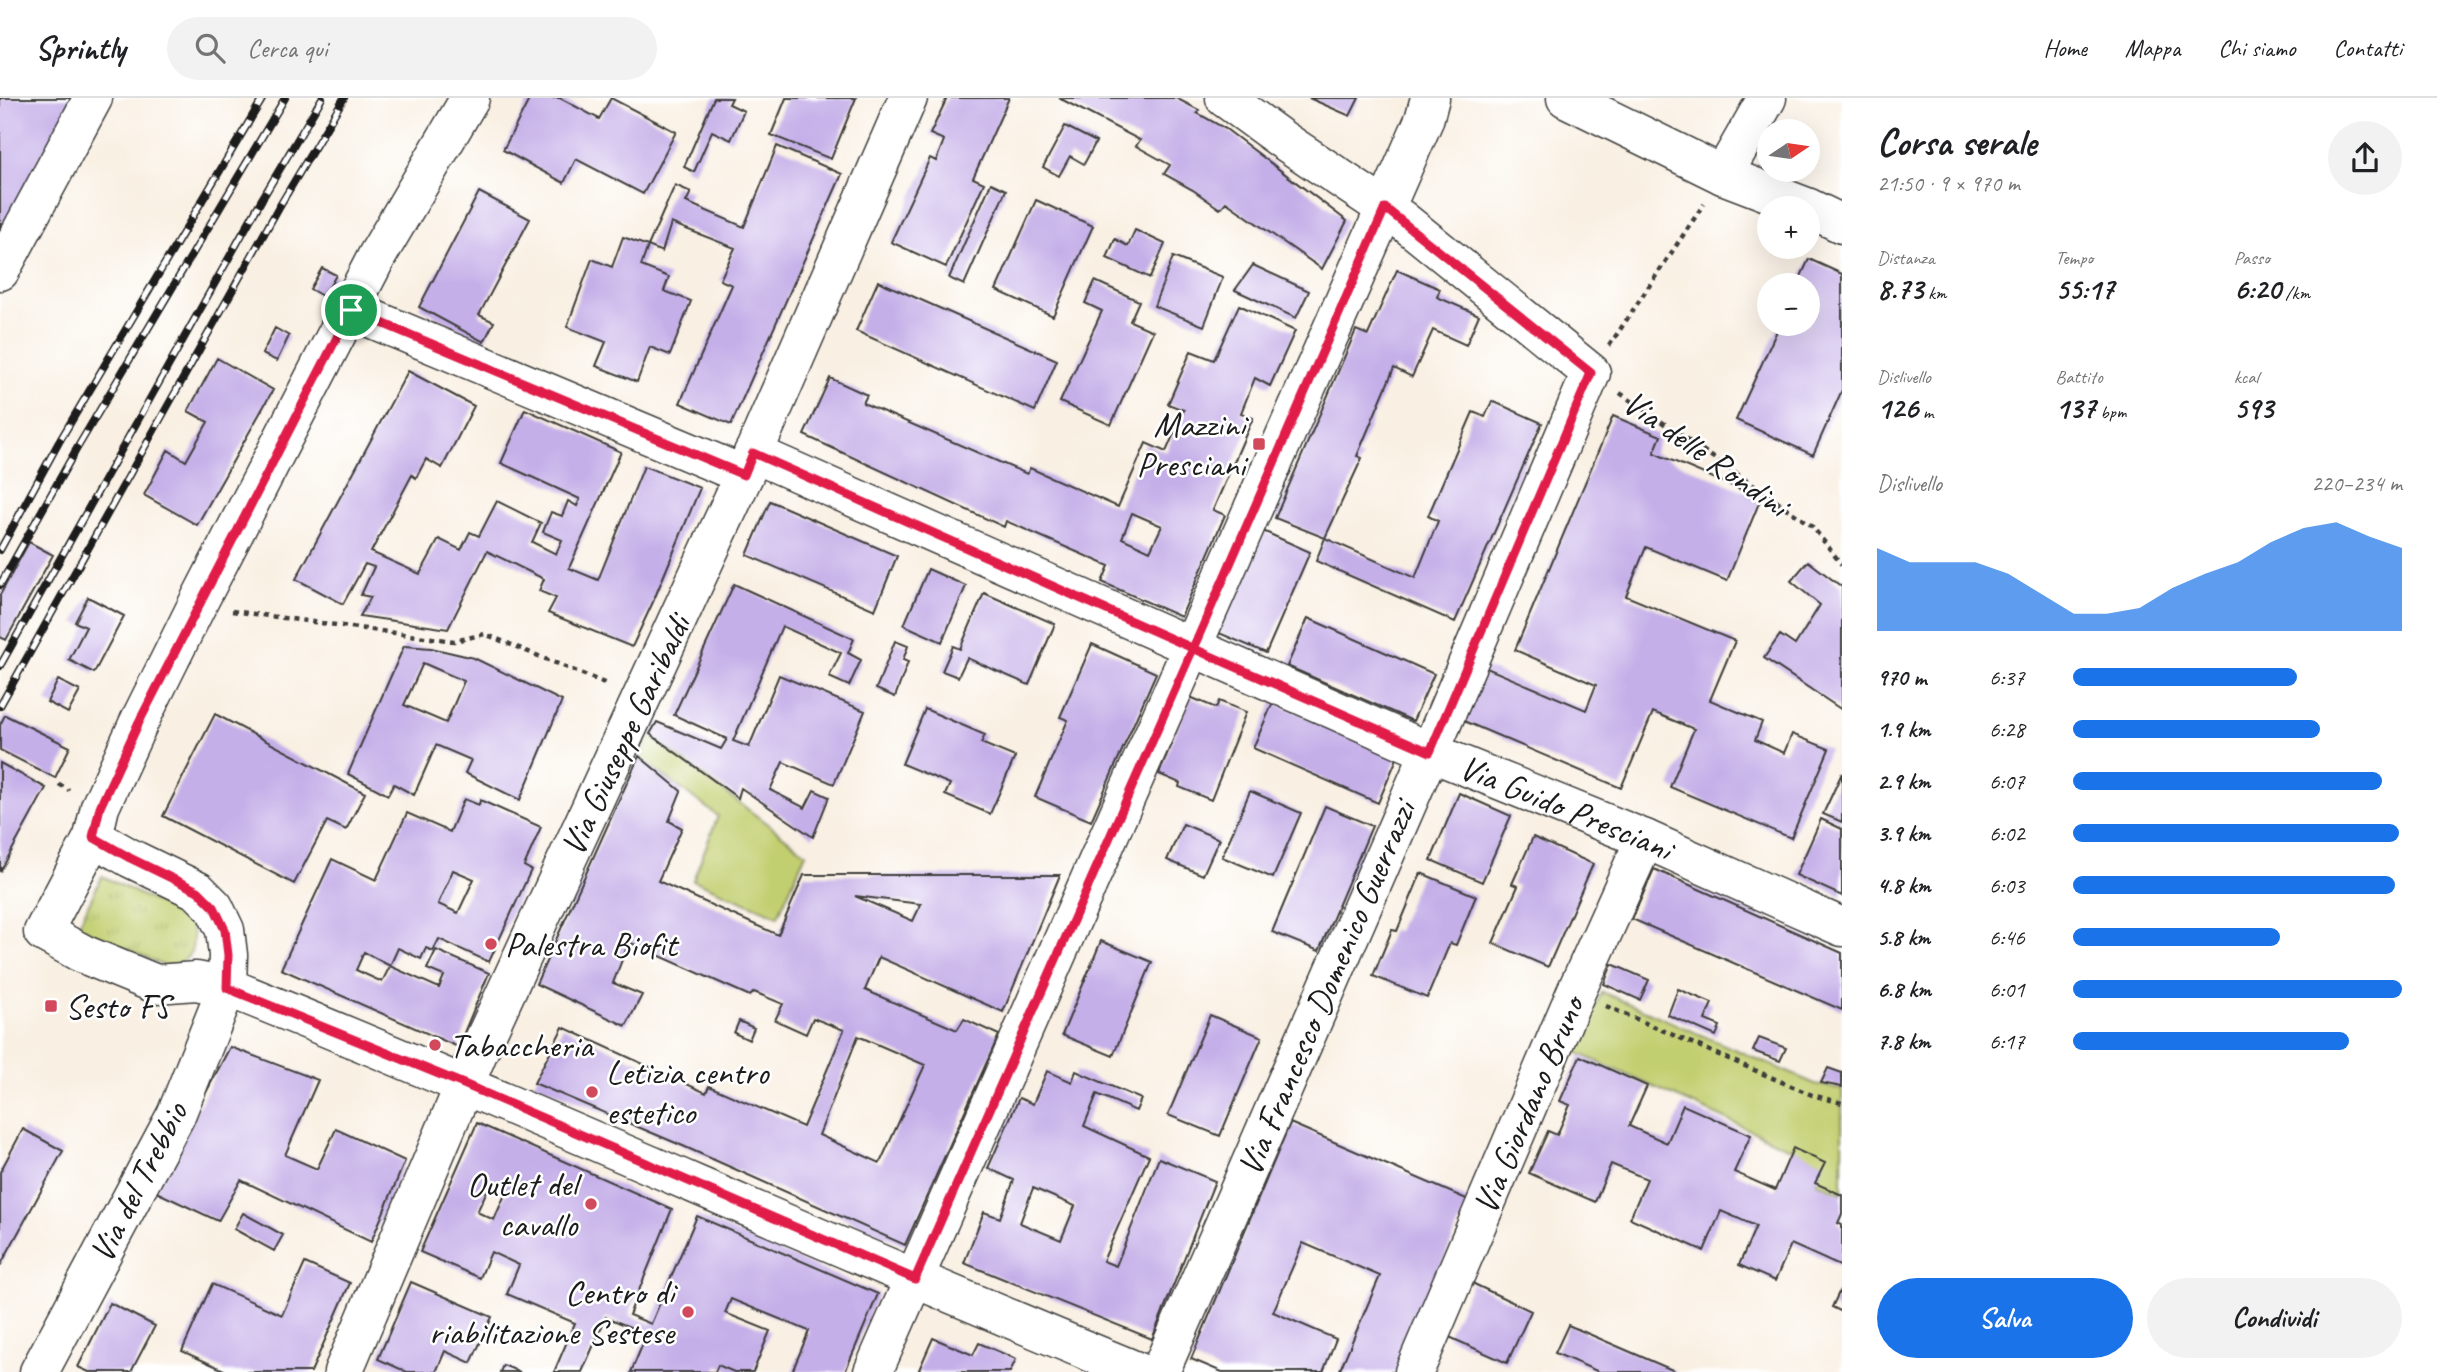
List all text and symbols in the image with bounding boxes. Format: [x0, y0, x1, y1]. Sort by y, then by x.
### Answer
search box [167, 17, 657, 80]
text: Sprintly [35, 27, 125, 69]
icon: search [191, 29, 229, 67]
text: Cerca qui [247, 32, 328, 65]
text: Home [2043, 33, 2087, 63]
text: Mappa [2125, 33, 2180, 63]
text: Chi siamo [2218, 33, 2295, 63]
text: Contatti [2333, 33, 2402, 63]
north arrow [1757, 119, 1820, 182]
map controls [1757, 119, 1820, 336]
text: Corsa serale [1877, 119, 2037, 166]
button: share [2328, 121, 2402, 195]
text: 21:50 · 9 × 970 m [1877, 169, 2020, 198]
button: + [1757, 196, 1820, 259]
text: Distanza [1877, 246, 1935, 270]
text: Tempo [2055, 246, 2093, 270]
text: Passo [2234, 246, 2270, 270]
text: 8.73 [1877, 270, 1923, 308]
text: 55:17 [2055, 270, 2114, 308]
text: 6:20 [2234, 270, 2281, 308]
button: − [1757, 273, 1820, 336]
pin [321, 280, 381, 340]
text: km [1923, 281, 1947, 305]
text: /km [2281, 281, 2310, 305]
icon: arrive [332, 291, 370, 329]
text: Dislivello [1877, 365, 1931, 389]
text: Battito [2055, 365, 2103, 389]
text: kcal [2234, 365, 2259, 389]
street label: Via delle Rondini [1614, 380, 1801, 530]
text: 126 [1877, 389, 1918, 427]
text: 137 [2055, 389, 2096, 427]
text: 593 [2234, 389, 2273, 427]
text: m [1918, 400, 1933, 424]
text: bpm [2096, 400, 2126, 424]
place label: Mazzini Presciani [1137, 402, 1249, 487]
marker: Mazzini Presciani [1251, 436, 1267, 452]
text: Dislivello [1877, 469, 1942, 498]
text: 220–234 m [2311, 469, 2402, 498]
street label: Via Giuseppe Garibaldi [550, 604, 703, 863]
text: 970 m [1877, 663, 1926, 692]
text: 6:37 [1989, 663, 2025, 692]
text: 1.9 km [1877, 715, 1930, 744]
text: 6:28 [1989, 715, 2025, 744]
street label: Via Guido Presciani [1453, 744, 1683, 873]
text: 2.9 km [1877, 767, 1930, 796]
text: 6:07 [1989, 767, 2025, 796]
street label: Via Francesco Domenico Guerrazzi [1227, 790, 1428, 1182]
text: 3.9 km [1877, 819, 1930, 848]
text: 6:02 [1989, 819, 2025, 848]
text: 4.8 km [1877, 871, 1931, 900]
text: 6:03 [1989, 871, 2025, 900]
place label: Palestra Biofit [505, 922, 680, 967]
text: 5.8 km [1877, 923, 1930, 952]
text: 6:46 [1989, 923, 2025, 952]
marker: Palestra Biofit [483, 936, 499, 952]
text: 6.8 km [1877, 975, 1931, 1004]
text: 6:01 [1989, 975, 2025, 1004]
place label: Sesto FS [65, 984, 175, 1029]
street label: Via Giordano Bruno [1463, 987, 1596, 1220]
marker: Sesto FS [43, 998, 59, 1014]
place label: Tabaccheria [449, 1023, 595, 1068]
text: 7.8 km [1877, 1027, 1930, 1056]
text: 6:17 [1989, 1027, 2025, 1056]
marker: Tabaccheria [427, 1037, 443, 1053]
place label: Letizia centro estetico [606, 1050, 770, 1135]
marker: Letizia centro estetico [584, 1084, 600, 1100]
street label: Via del Trebbio [79, 1093, 199, 1270]
place label: Outlet del cavallo [467, 1162, 583, 1247]
marker: Outlet del cavallo [583, 1196, 599, 1212]
place label: Centro di riabilitazione Sestese [429, 1270, 678, 1355]
button: Salva [1877, 1278, 2133, 1358]
button: Condividi [2147, 1278, 2402, 1358]
marker: Centro di riabilitazione Sestese [680, 1304, 696, 1320]

